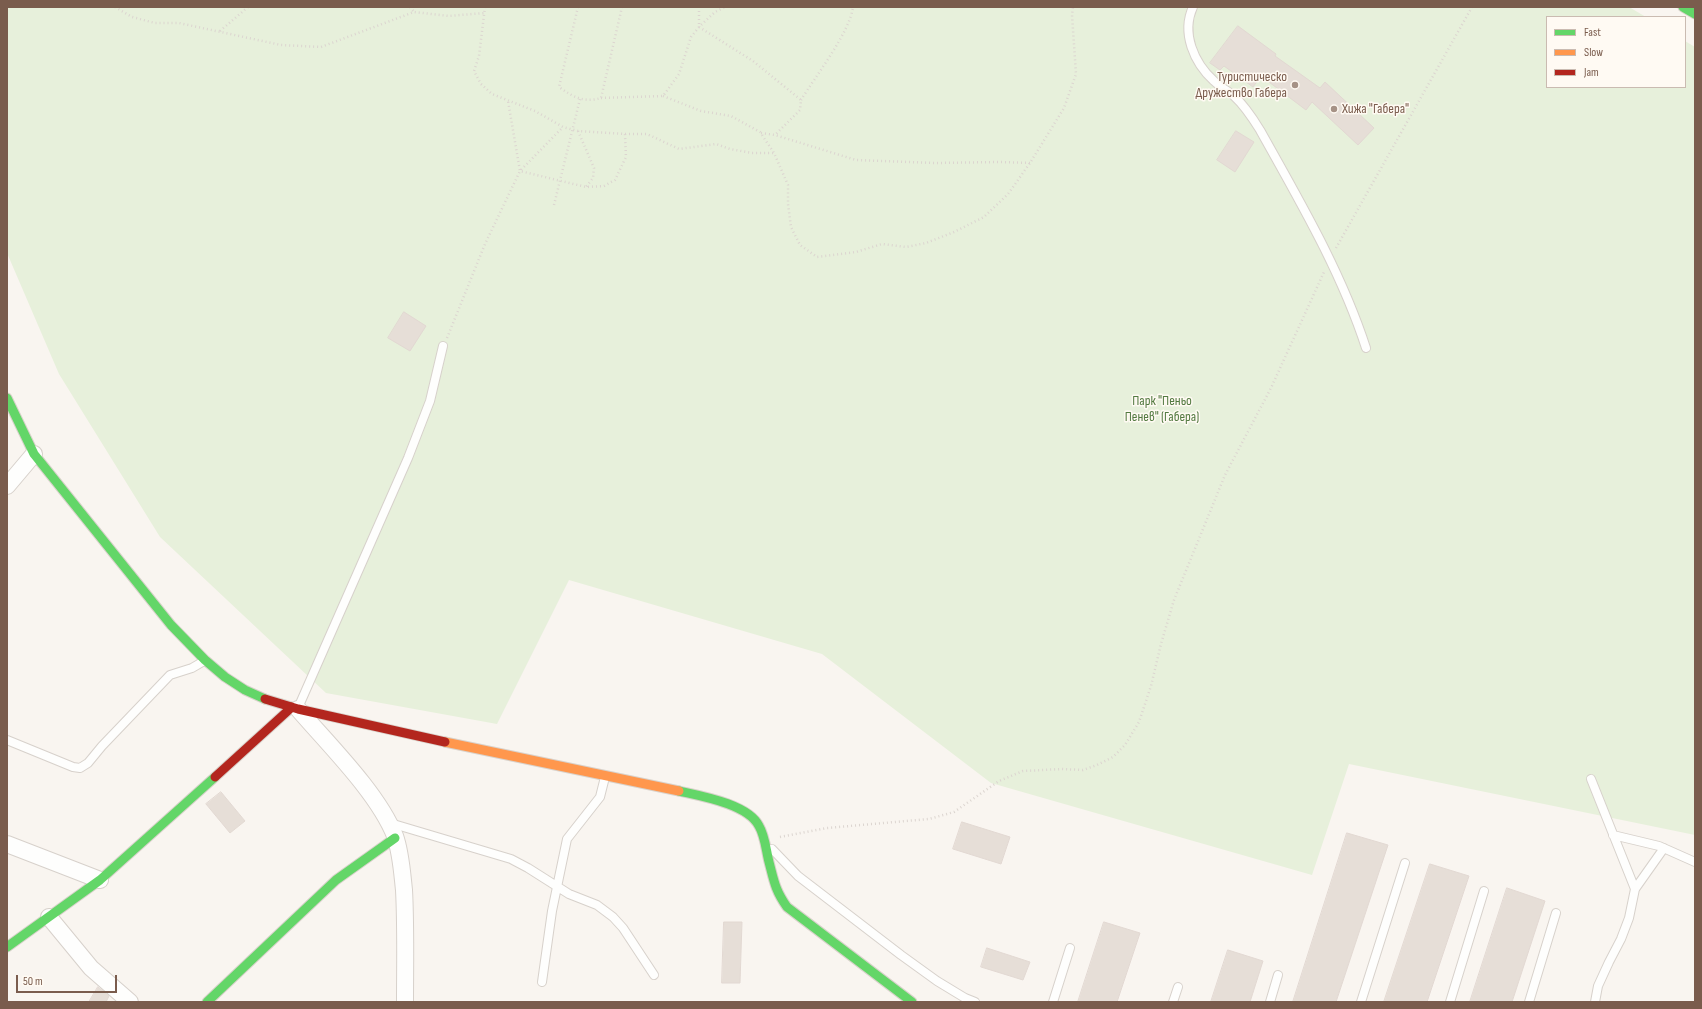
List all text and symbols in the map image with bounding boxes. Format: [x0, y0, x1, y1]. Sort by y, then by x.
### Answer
legend [1546, 16, 1686, 88]
text: Fast [1584, 25, 1601, 40]
text: Slow [1584, 45, 1603, 60]
text: Jam [1584, 65, 1599, 80]
place label: Туристическо Дружество Габера [1195, 69, 1287, 102]
marker: Туристическо Дружество Габера [1290, 80, 1300, 90]
place label: Хижа "Габера" [1342, 101, 1409, 117]
marker: Хижа "Габера" [1329, 104, 1339, 114]
park label: Парк "Пеньо Пенев" (Габера) [1125, 393, 1199, 426]
scale bar [18, 967, 119, 993]
text: 50 m [23, 974, 43, 989]

